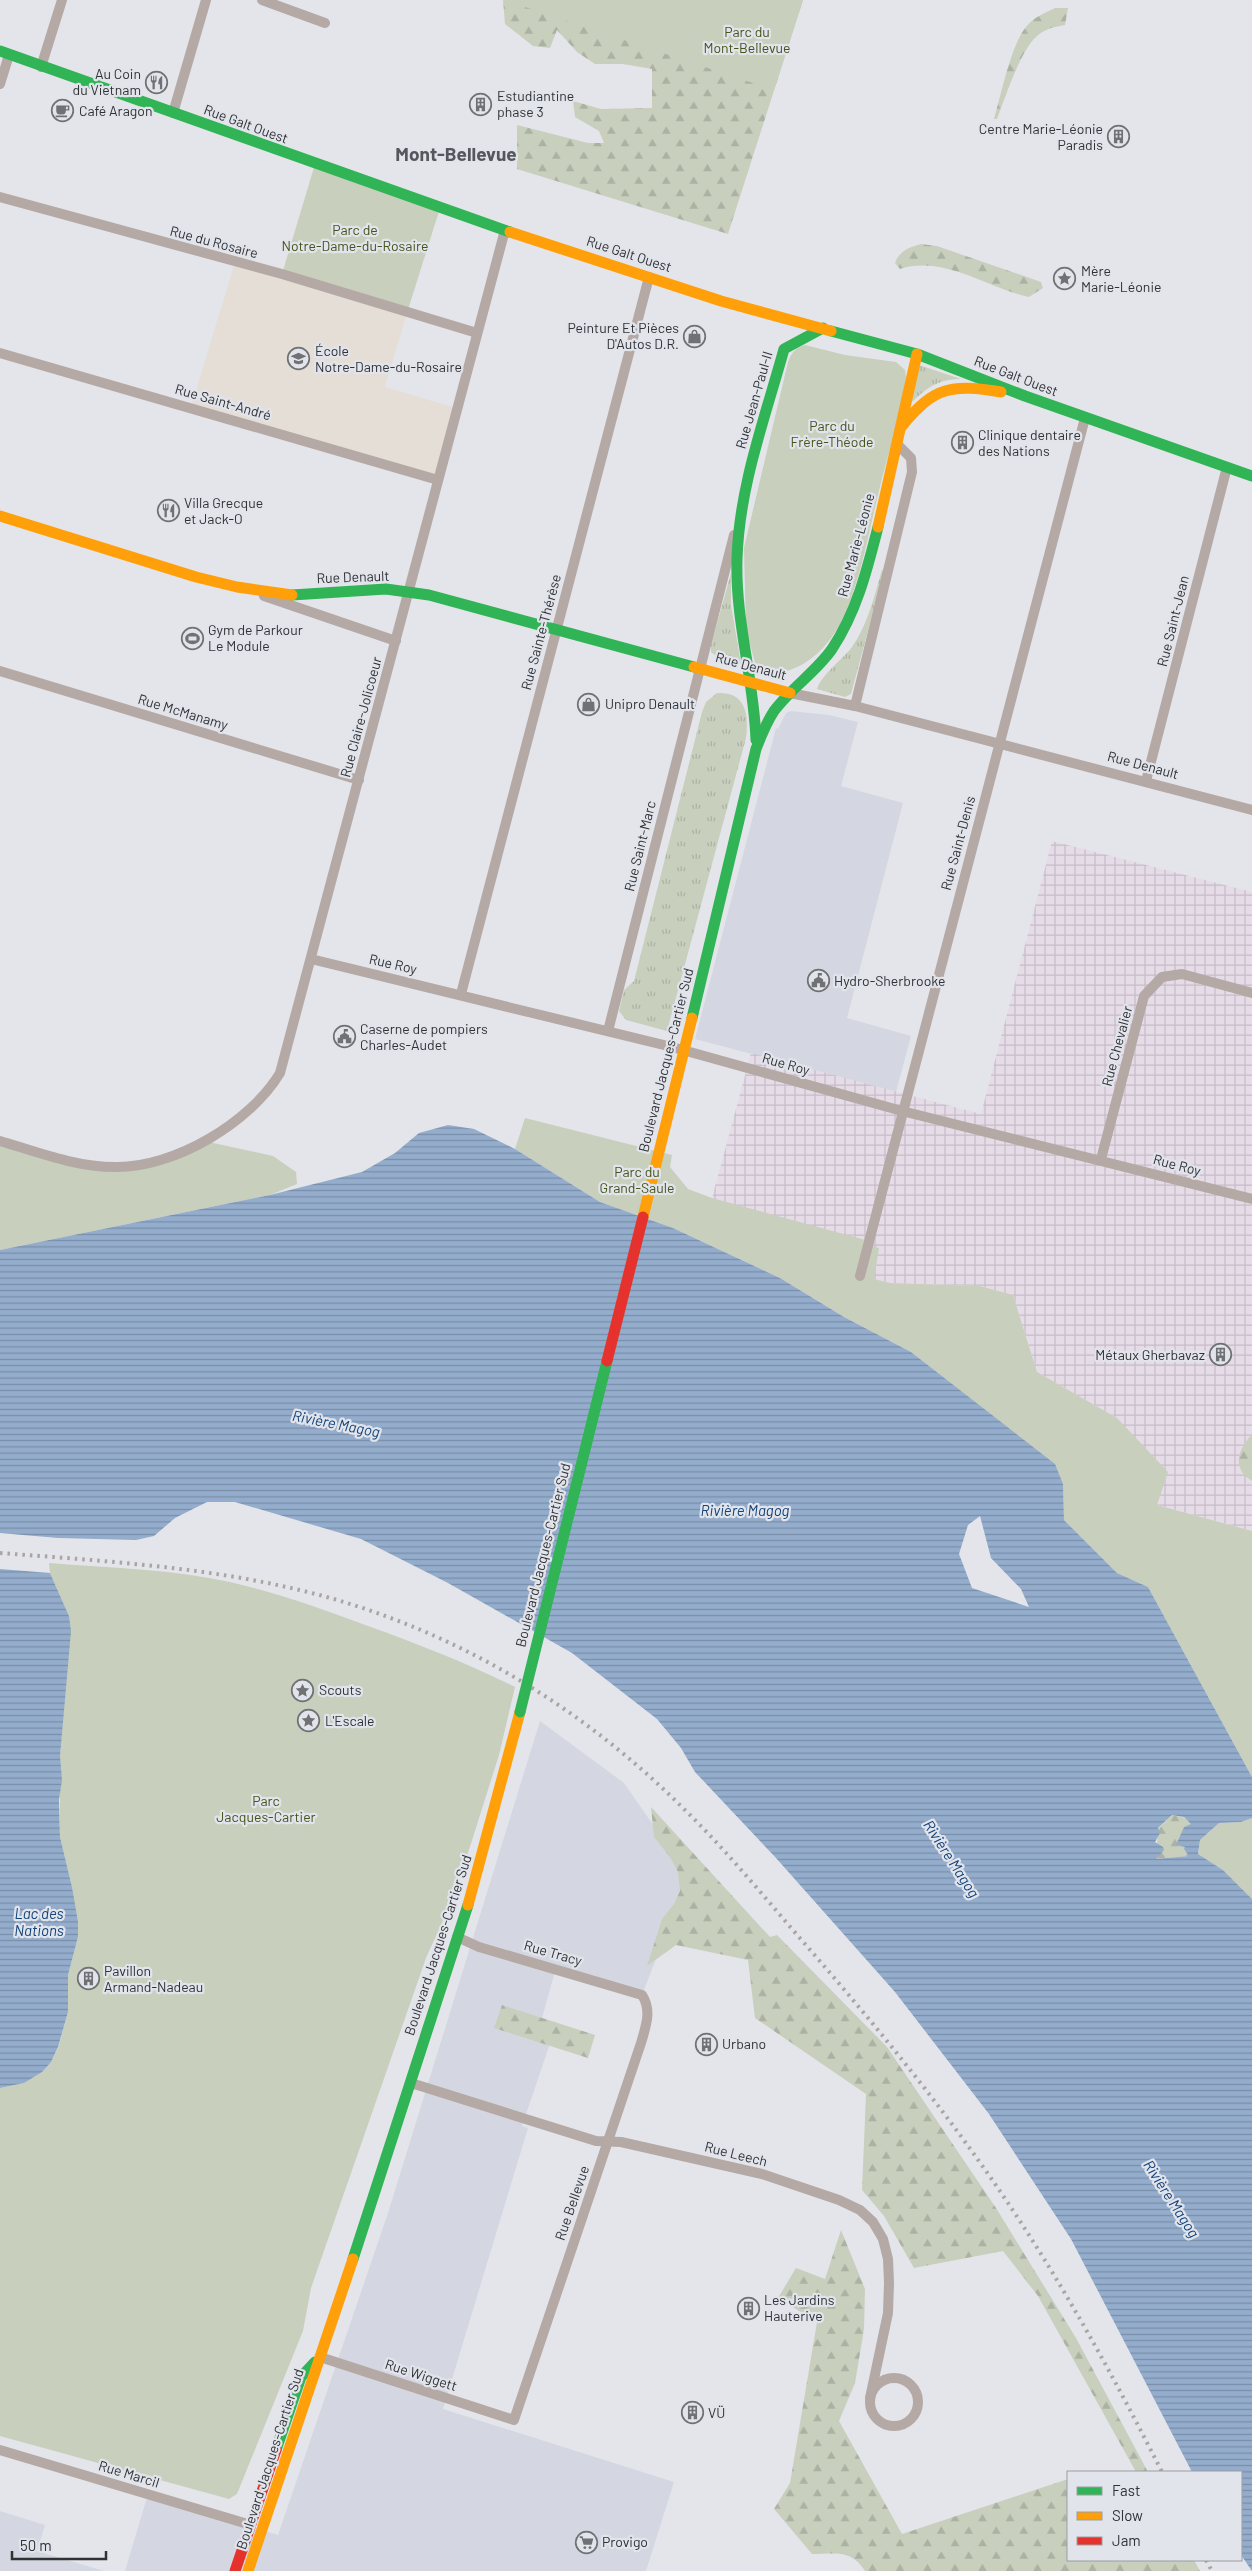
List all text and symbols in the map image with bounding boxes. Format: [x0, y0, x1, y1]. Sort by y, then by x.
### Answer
park label: Parc du Mont-Bellevue [703, 23, 791, 56]
place label: Au Coin du Vietnam [72, 65, 141, 98]
restaurant icon: Au Coin du Vietnam [145, 70, 169, 94]
place label: Estudiantine phase 3 [497, 87, 574, 120]
building icon: Estudiantine phase 3 [469, 92, 493, 116]
cafe icon: Café Aragon [51, 99, 75, 123]
street label: Rue Galt Ouest [202, 100, 291, 147]
place label: Café Aragon [79, 102, 152, 119]
place label: Centre Marie-Léonie Paradis [979, 120, 1103, 153]
building icon: Centre Marie-Léonie Paradis [1107, 125, 1131, 149]
district label: Mont-Bellevue [395, 142, 517, 165]
park label: Parc de Notre-Dame-du-Rosaire [281, 221, 429, 254]
street label: Rue du Rosaire [168, 222, 260, 261]
street label: Rue Galt Ouest [584, 232, 674, 275]
place label: Mère Marie-Léonie [1081, 262, 1161, 295]
place icon: Mère Marie-Léonie [1053, 267, 1077, 291]
place label: Peinture Et Pièces D'Autos D.R. [568, 319, 679, 352]
shop icon: Peinture Et Pièces D'Autos D.R. [683, 324, 707, 348]
place label: École Notre-Dame-du-Rosaire [315, 342, 462, 375]
school or university icon: École Notre-Dame-du-Rosaire [287, 347, 311, 371]
street label: Rue Jean-Paul-II [731, 349, 776, 451]
street label: Rue Galt Ouest [972, 352, 1061, 399]
street label: Rue Saint-André [173, 380, 273, 423]
park label: Parc du Frère-Théode [790, 417, 874, 450]
place label: Clinique dentaire des Nations [978, 426, 1081, 459]
building icon: Clinique dentaire des Nations [950, 431, 974, 455]
street label: Rue Marie-Léonie [833, 491, 878, 599]
place label: Villa Grecque et Jack-O [184, 494, 263, 527]
restaurant icon: Villa Grecque et Jack-O [156, 499, 180, 523]
street label: Rue Denault [316, 567, 390, 586]
street label: Rue Sainte-Thérèse [517, 572, 564, 692]
street label: Rue Saint-Jean [1153, 574, 1192, 668]
place label: Gym de Parkour Le Module [208, 621, 303, 654]
sports icon: Gym de Parkour Le Module [180, 626, 204, 650]
street label: Rue Denault [714, 648, 789, 683]
street label: Rue Claire-Jolicoeur [336, 655, 385, 779]
street label: Rue McManamy [136, 690, 231, 733]
shop icon: Unipro Denault [577, 692, 601, 716]
place label: Unipro Denault [605, 695, 695, 712]
street label: Rue Denault [1106, 747, 1181, 782]
street label: Rue Saint-Denis [937, 794, 978, 892]
street label: Rue Saint-Marc [620, 799, 659, 893]
street label: Rue Roy [367, 950, 419, 977]
street label: Boulevard Jacques-Cartier Sud [634, 966, 697, 1154]
public building icon: Hydro-Sherbrooke [806, 969, 830, 993]
place label: Hydro-Sherbrooke [834, 972, 946, 989]
street label: Rue Chevalier [1098, 1004, 1135, 1088]
place label: Caserne de pompiers Charles-Audet [360, 1020, 488, 1053]
public building icon: Caserne de pompiers Charles-Audet [332, 1025, 356, 1049]
street label: Rue Roy [760, 1049, 812, 1079]
street label: Rue Roy [1151, 1150, 1203, 1179]
park label: Parc du Grand-Saule [600, 1163, 674, 1196]
building icon: Métaux Gherbavaz [1209, 1343, 1233, 1367]
place label: Métaux Gherbavaz [1095, 1346, 1205, 1363]
water label: Rivière Magog [291, 1406, 382, 1440]
street label: Boulevard Jacques-Cartier Sud [511, 1461, 574, 1649]
water label: Rivière Magog [701, 1501, 790, 1519]
place icon: Scouts [291, 1678, 315, 1702]
place label: Scouts [319, 1681, 362, 1698]
place icon: L'Escale [297, 1709, 321, 1733]
place label: L'Escale [325, 1712, 375, 1729]
park label: Parc Jacques-Cartier [216, 1792, 316, 1825]
water label: Rivière Magog [920, 1816, 984, 1901]
street label: Boulevard Jacques-Cartier Sud [400, 1852, 475, 2037]
water label: Lac des Nations [14, 1904, 64, 1939]
street label: Rue Tracy [522, 1936, 585, 1969]
place label: Pavillon Armand-Nadeau [104, 1962, 203, 1995]
building icon: Pavillon Armand-Nadeau [76, 1967, 100, 1991]
building icon: Urbano [694, 2032, 718, 2056]
place label: Urbano [722, 2035, 766, 2052]
street label: Rue Leech [703, 2138, 769, 2170]
water label: Rivière Magog [1140, 2156, 1204, 2241]
street label: Rue Bellevue [551, 2163, 592, 2242]
place label: Les Jardins Hauterive [764, 2291, 835, 2324]
building icon: Les Jardins Hauterive [736, 2296, 760, 2320]
street label: Rue Wiggett [383, 2355, 459, 2394]
street label: Boulevard Jacques-Cartier Sud [232, 2366, 307, 2551]
building icon: VÜ [680, 2401, 704, 2425]
place label: VÜ [708, 2404, 725, 2421]
street label: Rue Marcil [97, 2456, 162, 2491]
legend [1067, 2471, 1242, 2561]
text: Fast [1112, 2481, 1140, 2499]
text: Slow [1112, 2506, 1143, 2524]
scale bar [12, 2528, 106, 2560]
supermarket icon: Provigo [574, 2530, 598, 2554]
text: Jam [1112, 2531, 1141, 2549]
place label: Provigo [602, 2533, 648, 2550]
text: 50 m [20, 2536, 52, 2554]

